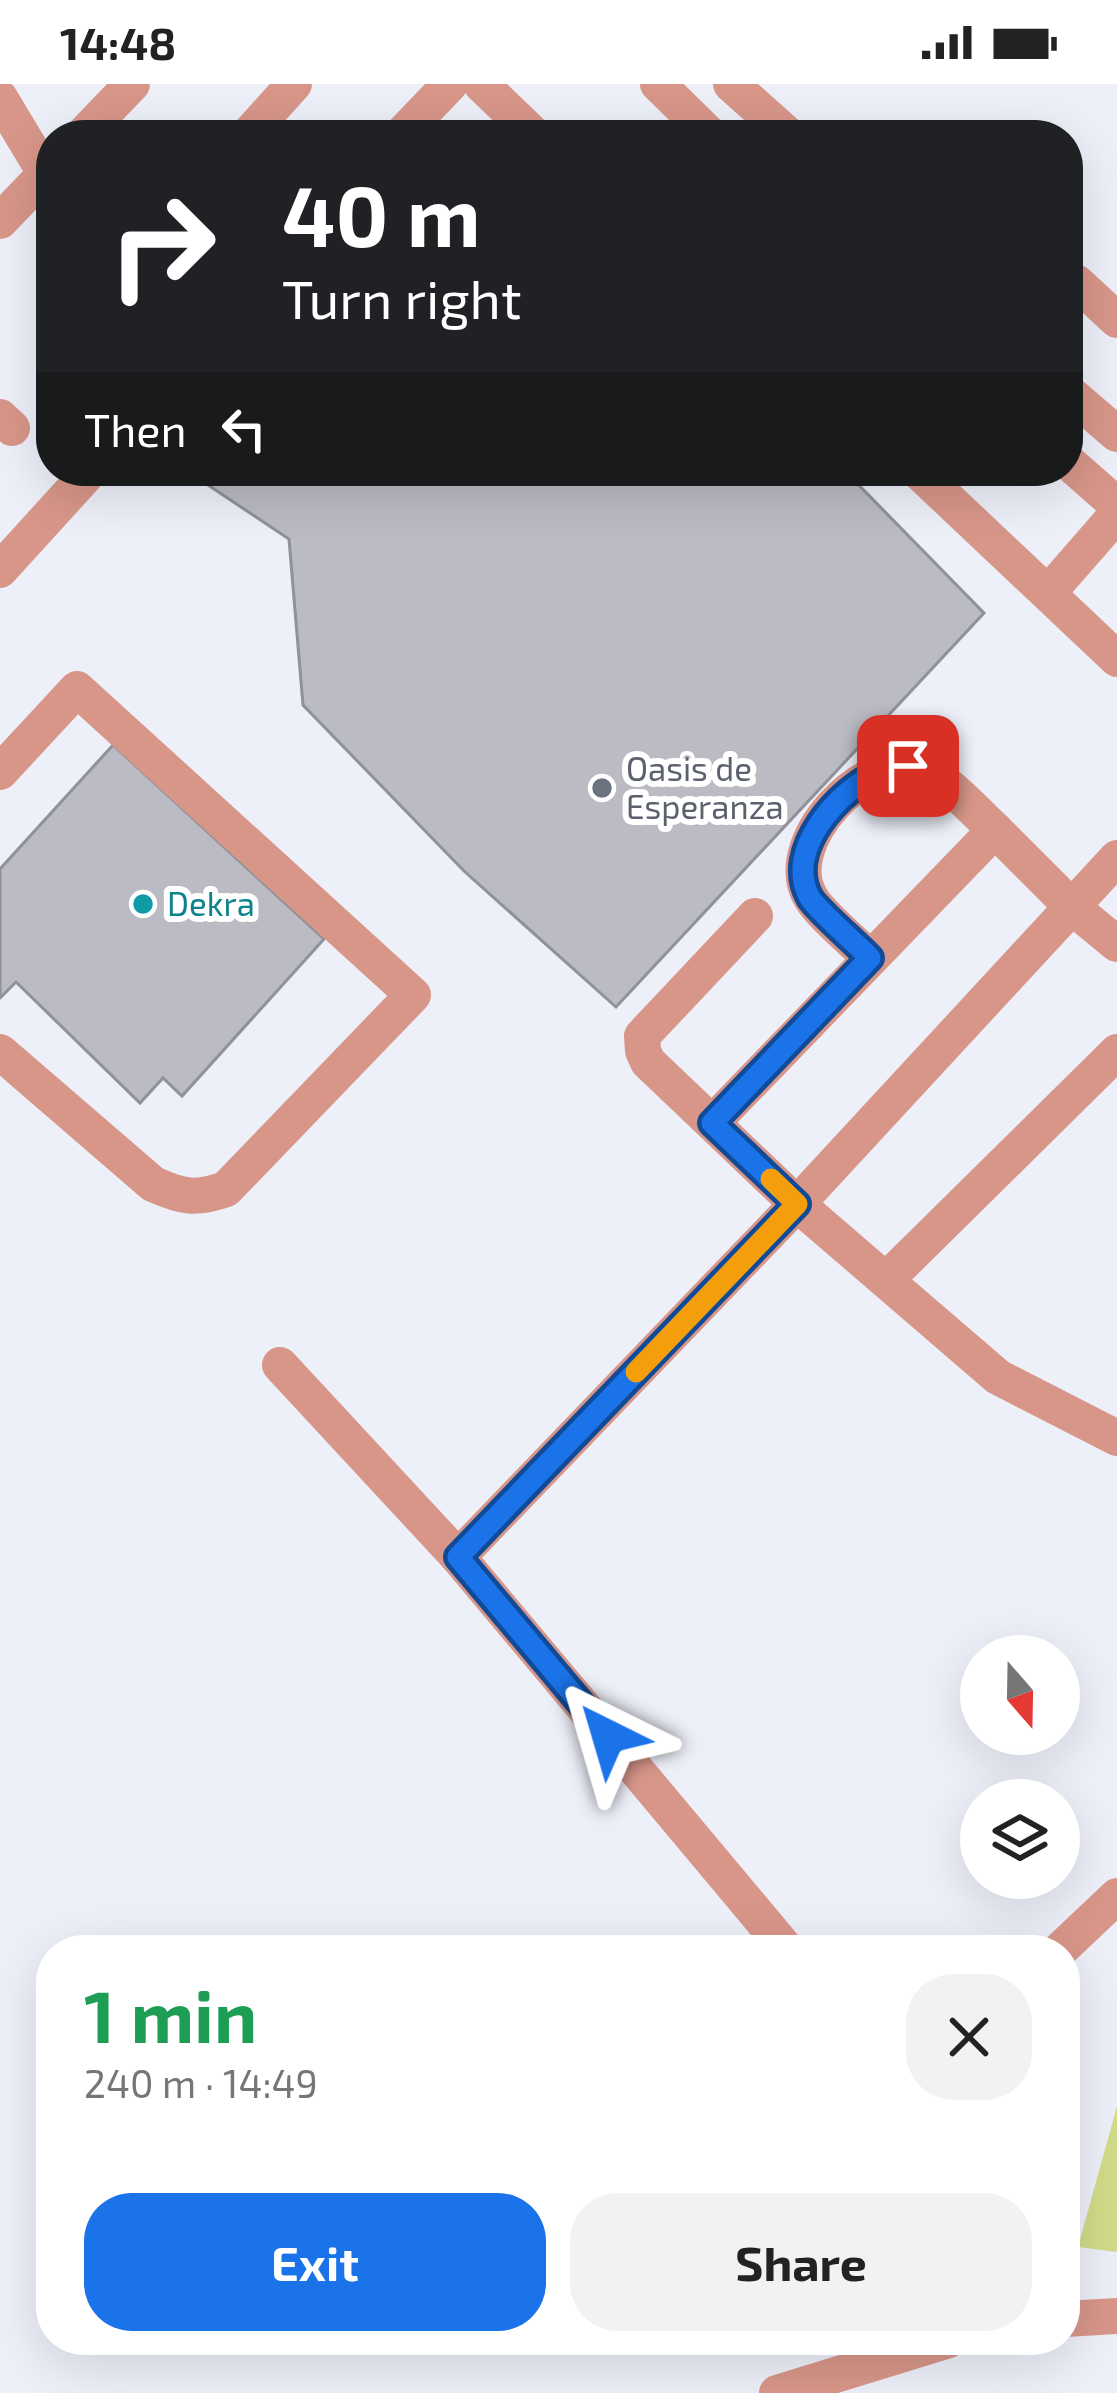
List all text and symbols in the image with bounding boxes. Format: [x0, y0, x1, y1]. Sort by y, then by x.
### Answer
text: 14:48 [60, 15, 176, 69]
text: 40 m [282, 163, 481, 264]
icon: right [84, 168, 240, 324]
text: Turn right [282, 265, 522, 330]
icon: left [211, 396, 277, 462]
text: Then [84, 402, 187, 456]
pin [857, 715, 959, 817]
icon: arrive [875, 733, 941, 799]
place label: Oasis de Esperanza [626, 748, 784, 826]
marker: Oasis de Esperanza [589, 775, 615, 801]
place label: Dekra [167, 883, 255, 923]
marker: Dekra [130, 891, 156, 917]
north arrow [960, 1635, 1080, 1755]
map controls [960, 1635, 1080, 1899]
position arrow [545, 1673, 671, 1799]
button: layers [960, 1779, 1080, 1899]
text: 1 min [84, 1971, 257, 2057]
button: close [906, 1974, 1032, 2100]
text: 240 m · 14:49 [84, 2059, 318, 2106]
button: Exit [84, 2193, 546, 2331]
button: Share [570, 2193, 1032, 2331]

